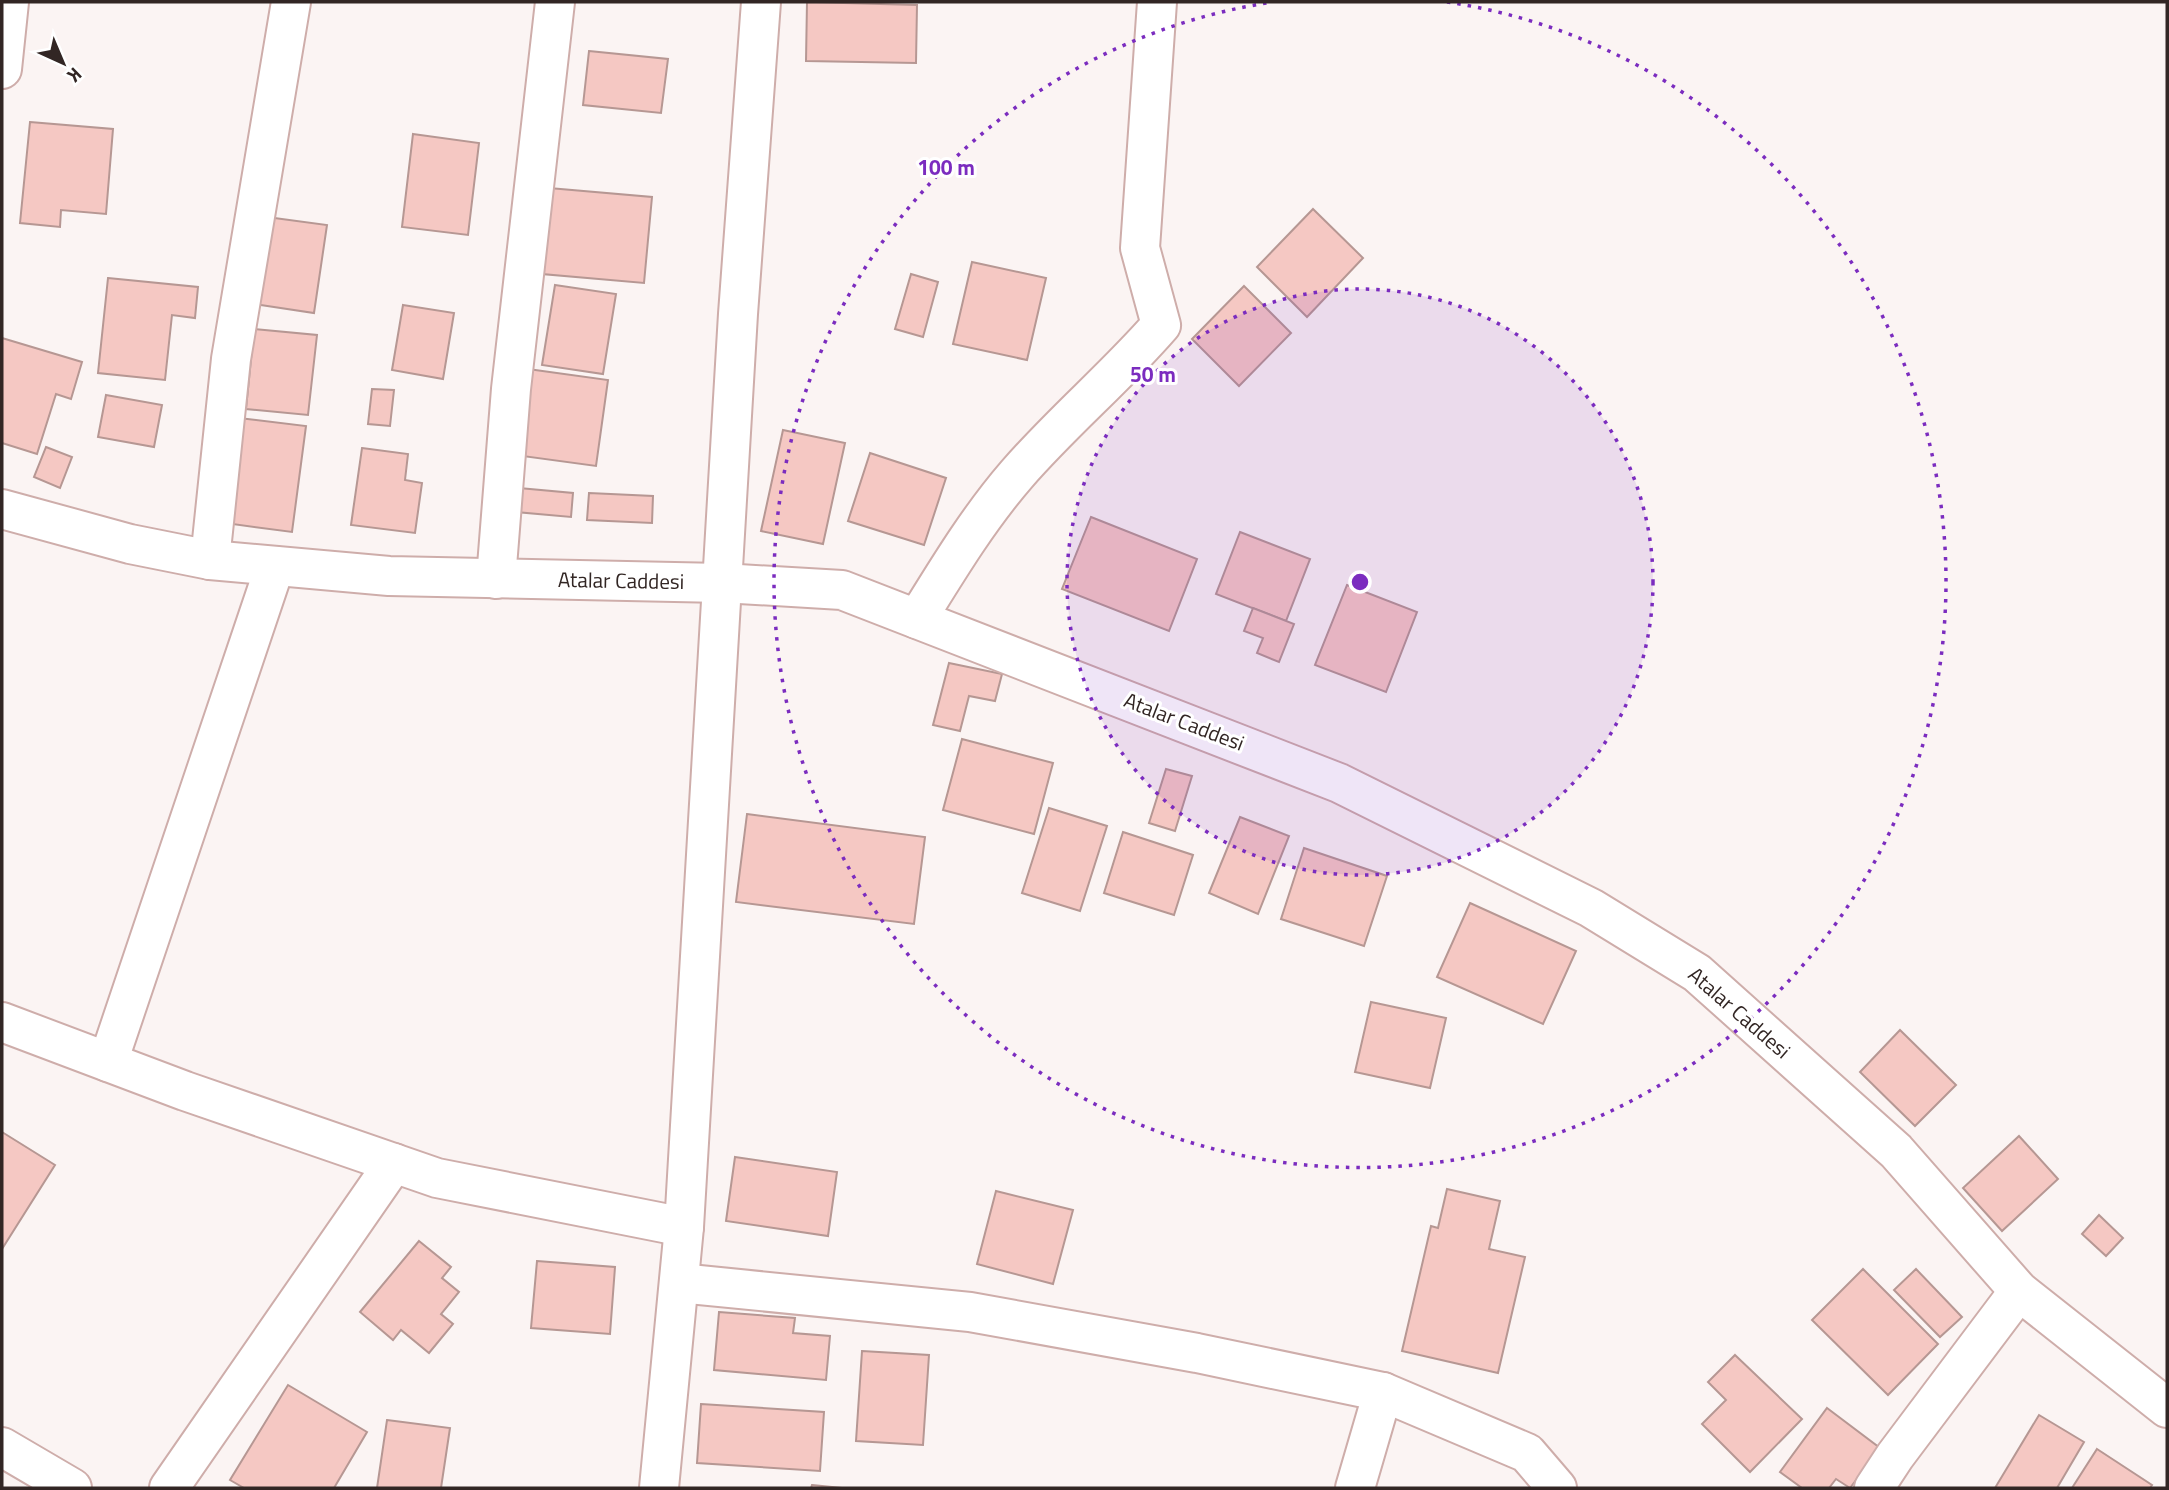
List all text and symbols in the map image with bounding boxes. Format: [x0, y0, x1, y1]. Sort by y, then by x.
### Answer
north arrow [28, 28, 98, 98]
text: K [61, 61, 89, 90]
text: 100 m [917, 151, 975, 183]
text: 50 m [1130, 358, 1176, 390]
street label: Atalar Caddesi [558, 563, 685, 597]
centre of rings [1348, 570, 1372, 594]
street label: Atalar Caddesi [1120, 683, 1249, 759]
street label: Atalar Caddesi [1681, 959, 1798, 1066]

